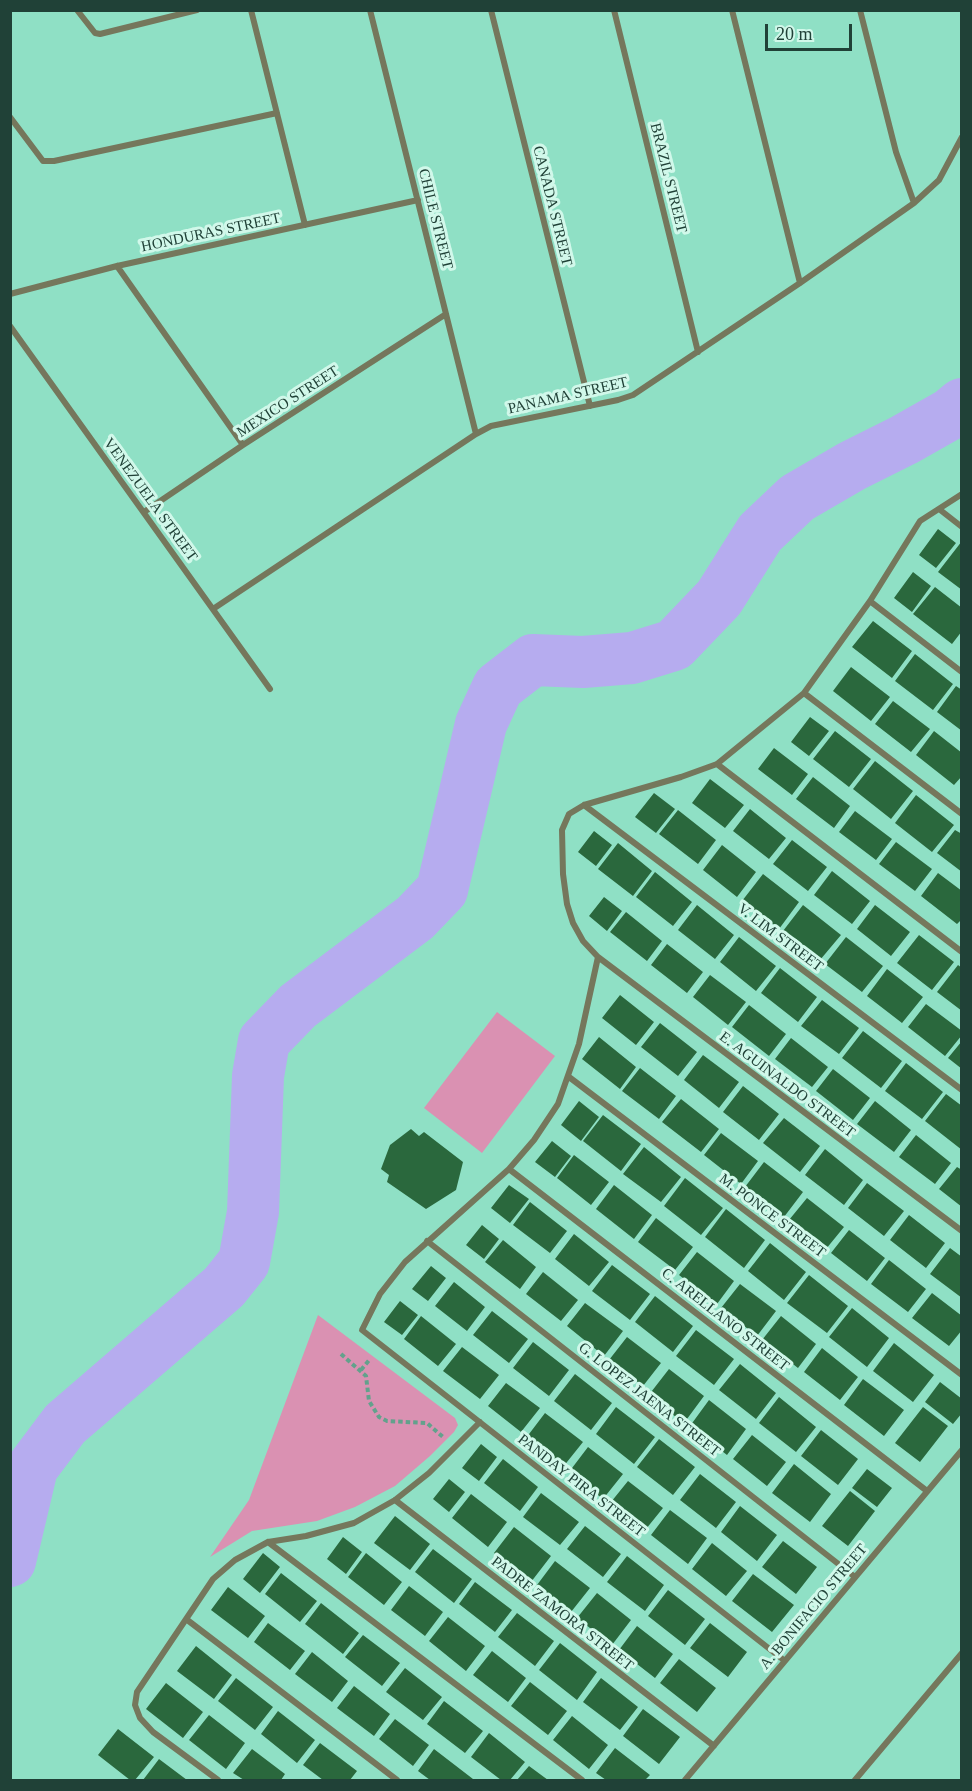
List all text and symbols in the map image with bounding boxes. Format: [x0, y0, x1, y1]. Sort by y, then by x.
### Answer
scale bar [768, 12, 855, 50]
text: 20 m [776, 24, 813, 44]
street label: BRAZIL STREET [646, 121, 690, 235]
street label: CANADA STREET [528, 144, 576, 268]
street label: CHILE STREET [414, 167, 456, 271]
street label: HONDURAS STREET [140, 209, 282, 257]
street label: MEXICO STREET [234, 362, 342, 442]
street label: PANAMA STREET [506, 373, 630, 419]
street label: VENEZUELA STREET [99, 435, 201, 565]
street label: V. LIM STREET [734, 900, 826, 976]
street label: E. AGUINALDO STREET [716, 1028, 858, 1142]
street label: M. PONCE STREET [715, 1170, 829, 1262]
street label: C. ARELLANO STREET [658, 1265, 792, 1375]
street label: G. LOPEZ JAENA STREET [575, 1339, 723, 1461]
street label: PANDAY PIRA STREET [514, 1431, 648, 1541]
street label: A. BONIFACIO STREET [756, 1541, 872, 1673]
street label: PADRE ZAMORA STREET [487, 1553, 637, 1675]

